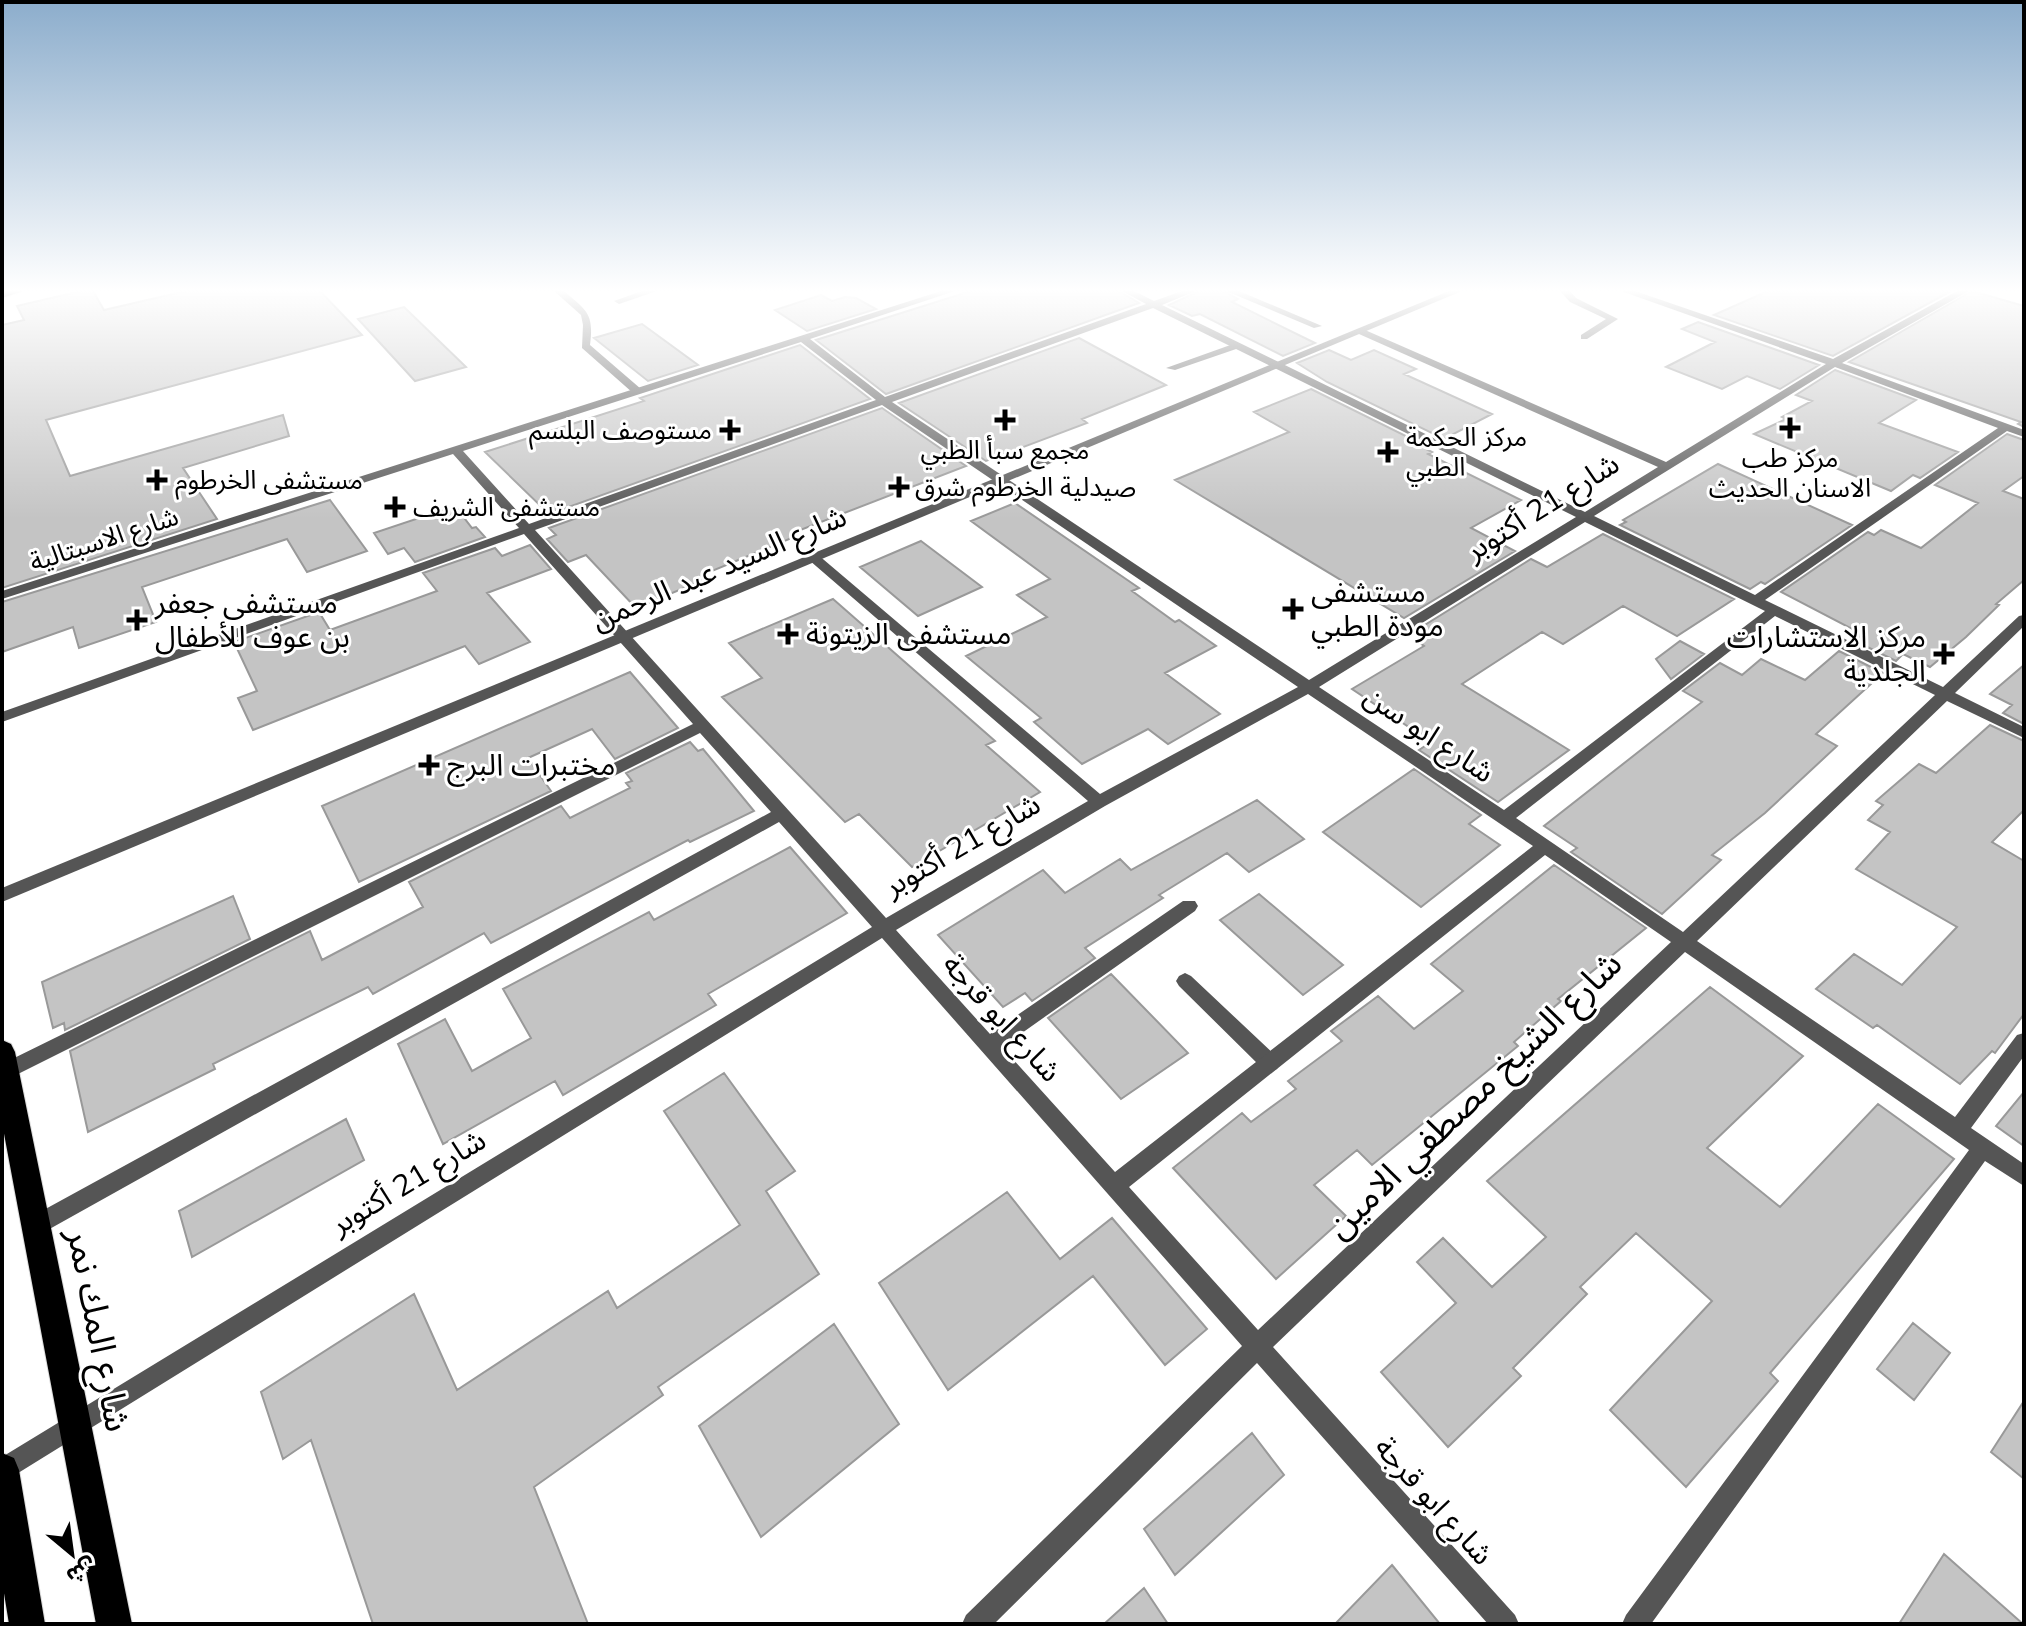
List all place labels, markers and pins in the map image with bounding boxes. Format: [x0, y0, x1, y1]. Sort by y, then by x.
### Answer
marker: مجمع سبأ الطبي [994, 409, 1016, 431]
place label: مستوصف البلسم [529, 413, 712, 450]
marker: مركز طب الاسنان الحديث [1779, 417, 1801, 439]
marker: مستوصف البلسم [719, 419, 741, 441]
place label: مركز الحكمة الطبي [1406, 420, 1527, 487]
place label: مجمع سبأ الطبي [921, 433, 1089, 470]
marker: مركز الحكمة الطبي [1377, 441, 1399, 463]
place label: مركز طب الاسنان الحديث [1709, 441, 1871, 504]
place label: مستشفى الخرطوم [175, 463, 363, 500]
marker: مستشفى الخرطوم [146, 469, 168, 491]
place label: صيدلية الخرطوم شرق [915, 470, 1136, 507]
marker: صيدلية الخرطوم شرق [890, 478, 908, 496]
place label: مستشفى الشريف [413, 490, 600, 523]
marker: مستشفى الشريف [384, 496, 406, 518]
place label: مستشفى مودة الطبي [1311, 572, 1444, 649]
place label: مستشفى جعفر بن عوف للأطفال [154, 583, 350, 655]
marker: مستشفى مودة الطبي [1282, 598, 1304, 620]
marker: مستشفى جعفر بن عوف للأطفال [126, 609, 148, 631]
place label: مستشفى الزيتونة [806, 614, 1012, 652]
place label: مركز الاستشارات الجلدية [1727, 617, 1926, 689]
marker: مستشفى الزيتونة [777, 623, 799, 645]
marker: مركز الاستشارات الجلدية [1933, 643, 1955, 665]
place label: مختبرات البرج [447, 745, 616, 787]
marker: مختبرات البرج [418, 754, 440, 776]

